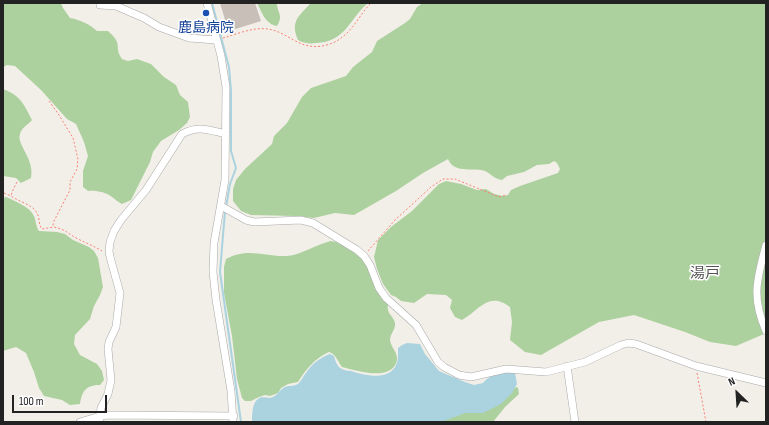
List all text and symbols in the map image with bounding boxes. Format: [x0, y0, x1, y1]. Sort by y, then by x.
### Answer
marker: 鹿島病院 [201, 8, 211, 18]
place label: 鹿島病院 [178, 20, 234, 36]
district label: 湯戸 [690, 265, 720, 283]
north arrow [717, 373, 757, 413]
text: N [726, 375, 737, 389]
scale bar [14, 387, 109, 413]
text: 100 m [19, 394, 44, 409]

